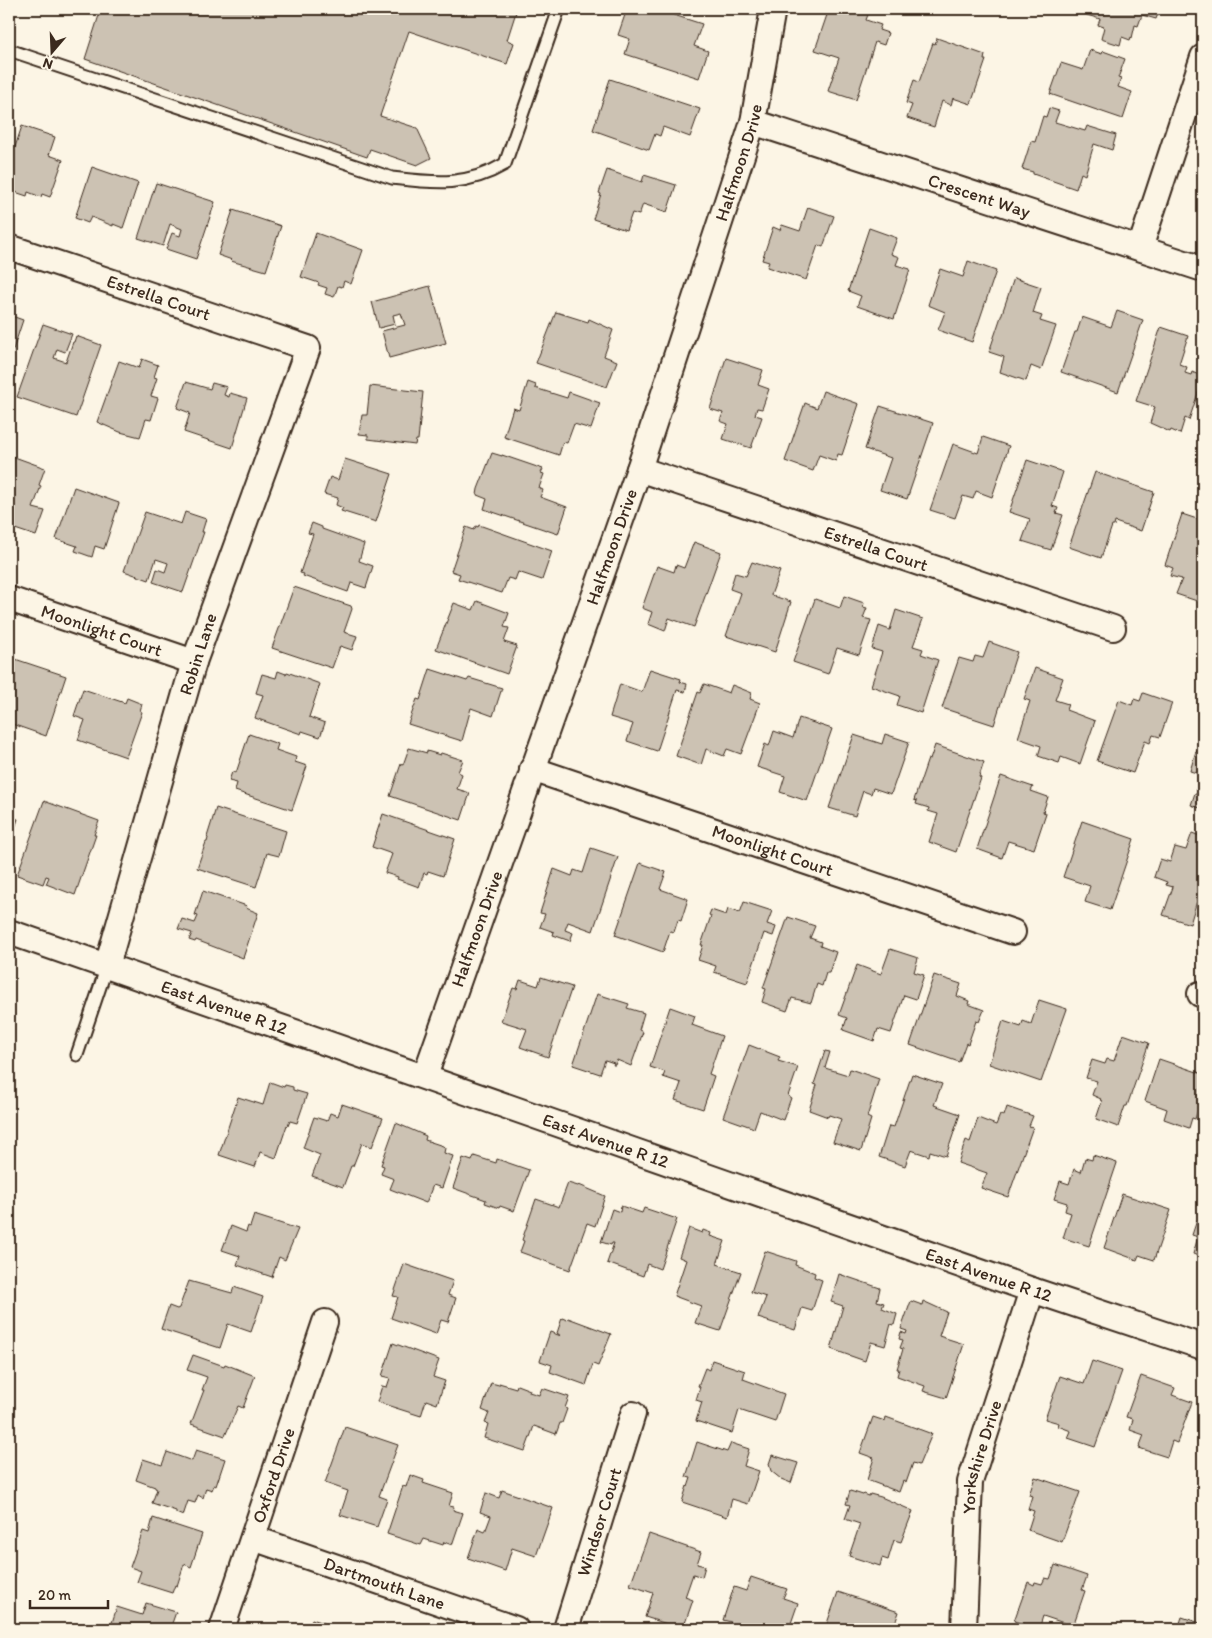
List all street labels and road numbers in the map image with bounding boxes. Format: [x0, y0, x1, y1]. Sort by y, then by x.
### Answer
street label: Halfmoon Drive [710, 102, 767, 224]
street label: Crescent Way [925, 169, 1034, 223]
street label: Estrella Court [104, 270, 214, 325]
street label: Halfmoon Drive [581, 486, 642, 608]
street label: Estrella Court [821, 521, 931, 576]
street label: Moonlight Court [38, 600, 165, 661]
street label: Robin Lane [174, 610, 222, 698]
street label: Moonlight Court [709, 820, 836, 881]
street label: Halfmoon Drive [446, 868, 507, 990]
street label: East Avenue R 12 [158, 975, 291, 1040]
street label: East Avenue R 12 [540, 1109, 672, 1173]
street label: East Avenue R 12 [923, 1243, 1055, 1307]
street label: Yorkshire Drive [958, 1397, 1007, 1514]
street label: Oxford Drive [247, 1425, 300, 1526]
street label: Windsor Court [572, 1465, 627, 1579]
street label: Dartmouth Lane [321, 1552, 448, 1615]

